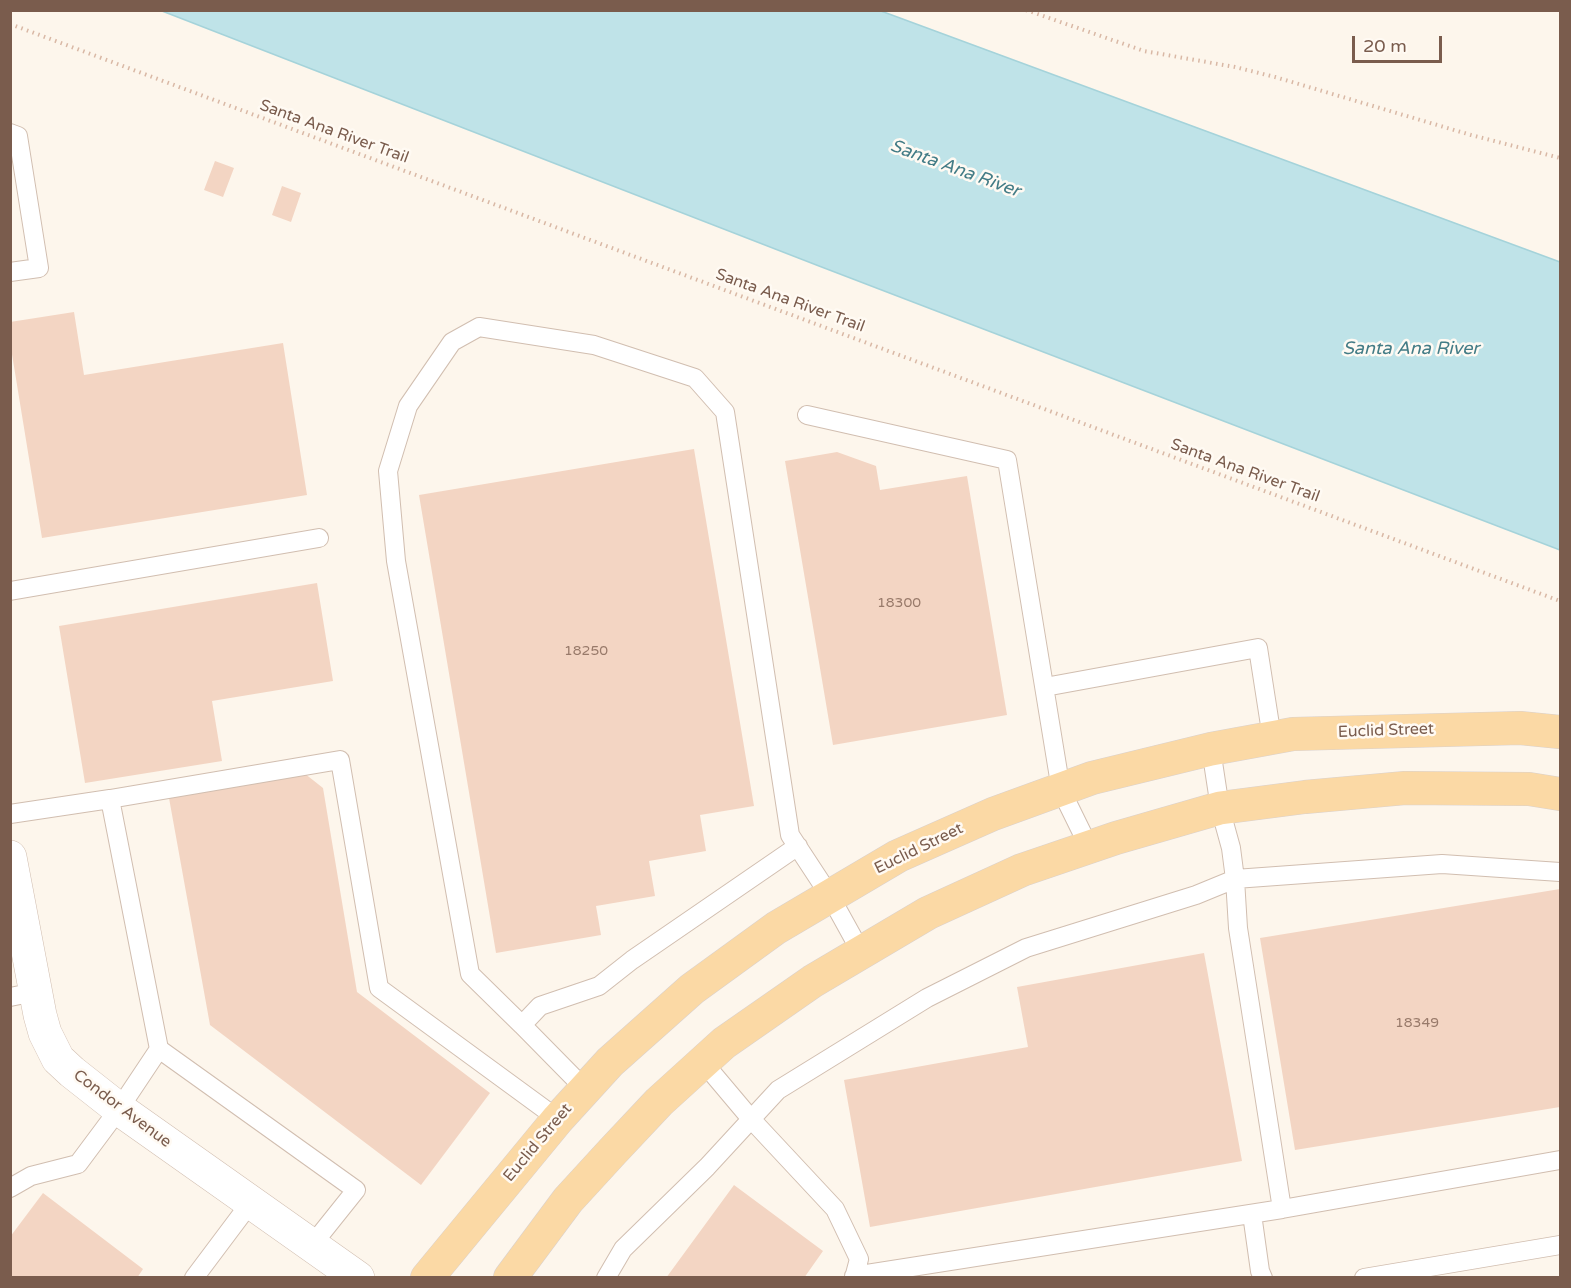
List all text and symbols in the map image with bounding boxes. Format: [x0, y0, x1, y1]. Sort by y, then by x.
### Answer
scale bar [1355, 24, 1445, 62]
text: 20 m [1363, 35, 1407, 57]
street label: Santa Ana River Trail [257, 96, 411, 168]
water label: Santa Ana River [887, 136, 1023, 202]
street label: Santa Ana River Trail [713, 265, 867, 337]
water label: Santa Ana River [1343, 338, 1479, 360]
street label: Santa Ana River Trail [1168, 435, 1322, 507]
house number: 18300 [877, 595, 921, 611]
house number: 18250 [564, 643, 608, 659]
street label: Euclid Street [1338, 720, 1434, 742]
street label: Euclid Street [872, 819, 966, 879]
house number: 18349 [1395, 1015, 1439, 1031]
street label: Condor Avenue [69, 1066, 175, 1152]
street label: Euclid Street [500, 1100, 576, 1186]

